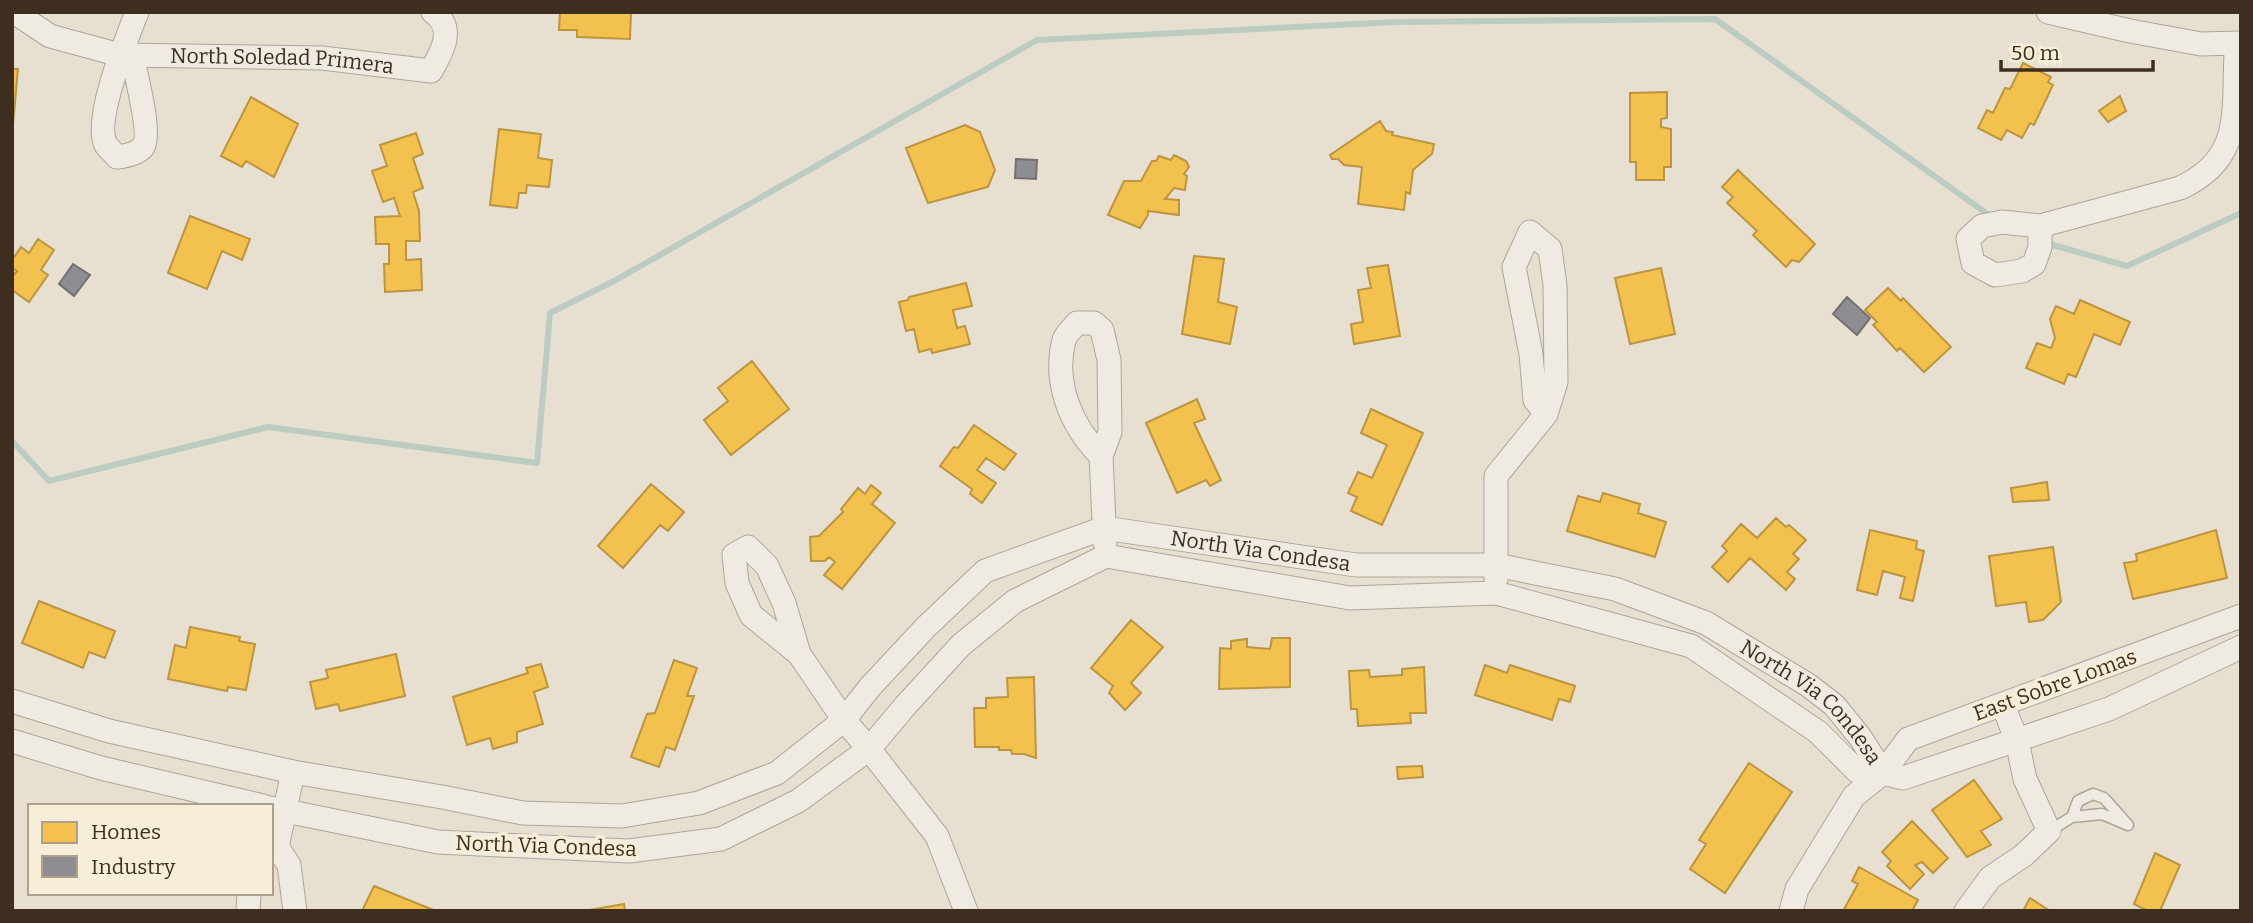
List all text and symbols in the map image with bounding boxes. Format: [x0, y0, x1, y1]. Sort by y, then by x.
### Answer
scale bar [2001, 28, 2153, 72]
text: 50 m [2011, 40, 2060, 66]
street label: North Soledad Primera [170, 43, 396, 80]
street label: North Via Condesa [1169, 525, 1353, 577]
street label: North Via Condesa [1735, 634, 1888, 770]
street label: East Sobre Lomas [1970, 643, 2140, 727]
legend [28, 804, 273, 895]
text: Homes [91, 819, 161, 845]
street label: North Via Condesa [455, 830, 638, 862]
text: Industry [91, 854, 176, 880]

